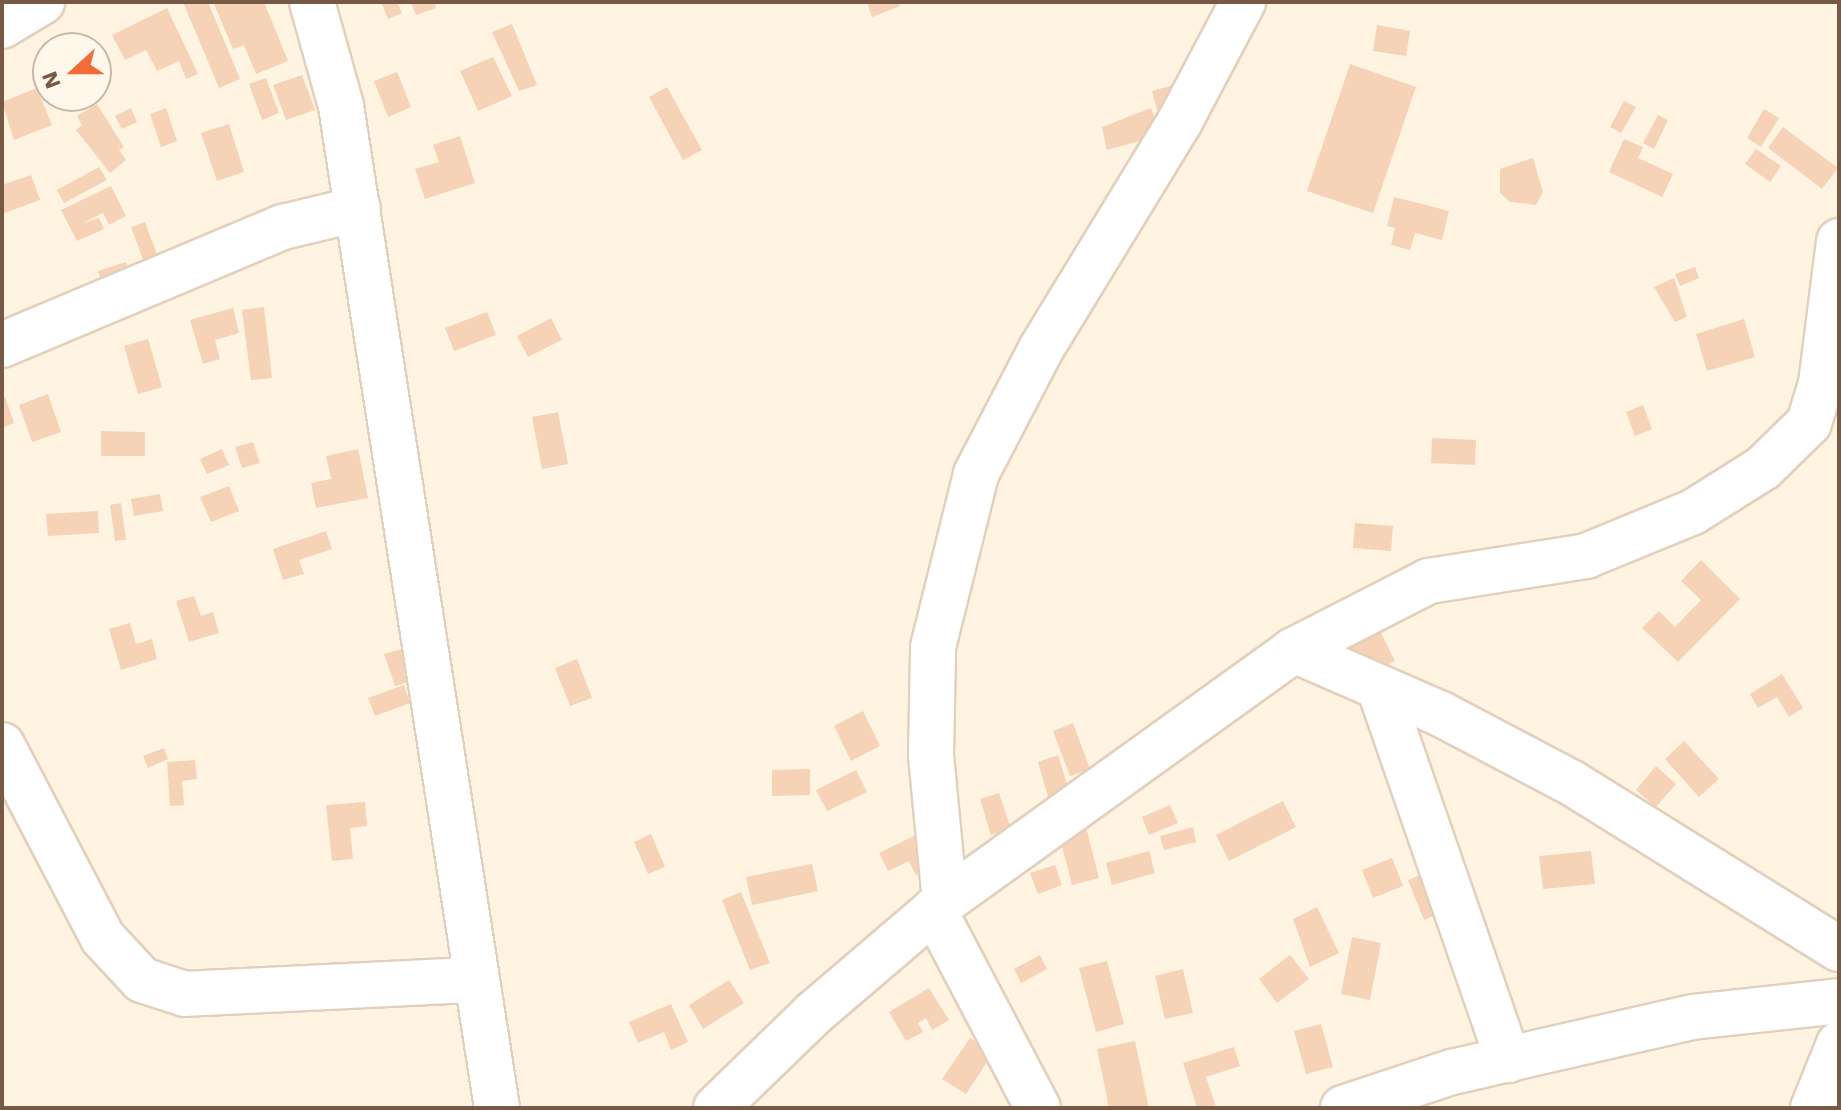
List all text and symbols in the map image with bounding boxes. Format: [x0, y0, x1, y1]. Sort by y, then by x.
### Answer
north arrow [32, 32, 112, 112]
text: N [36, 68, 66, 92]

